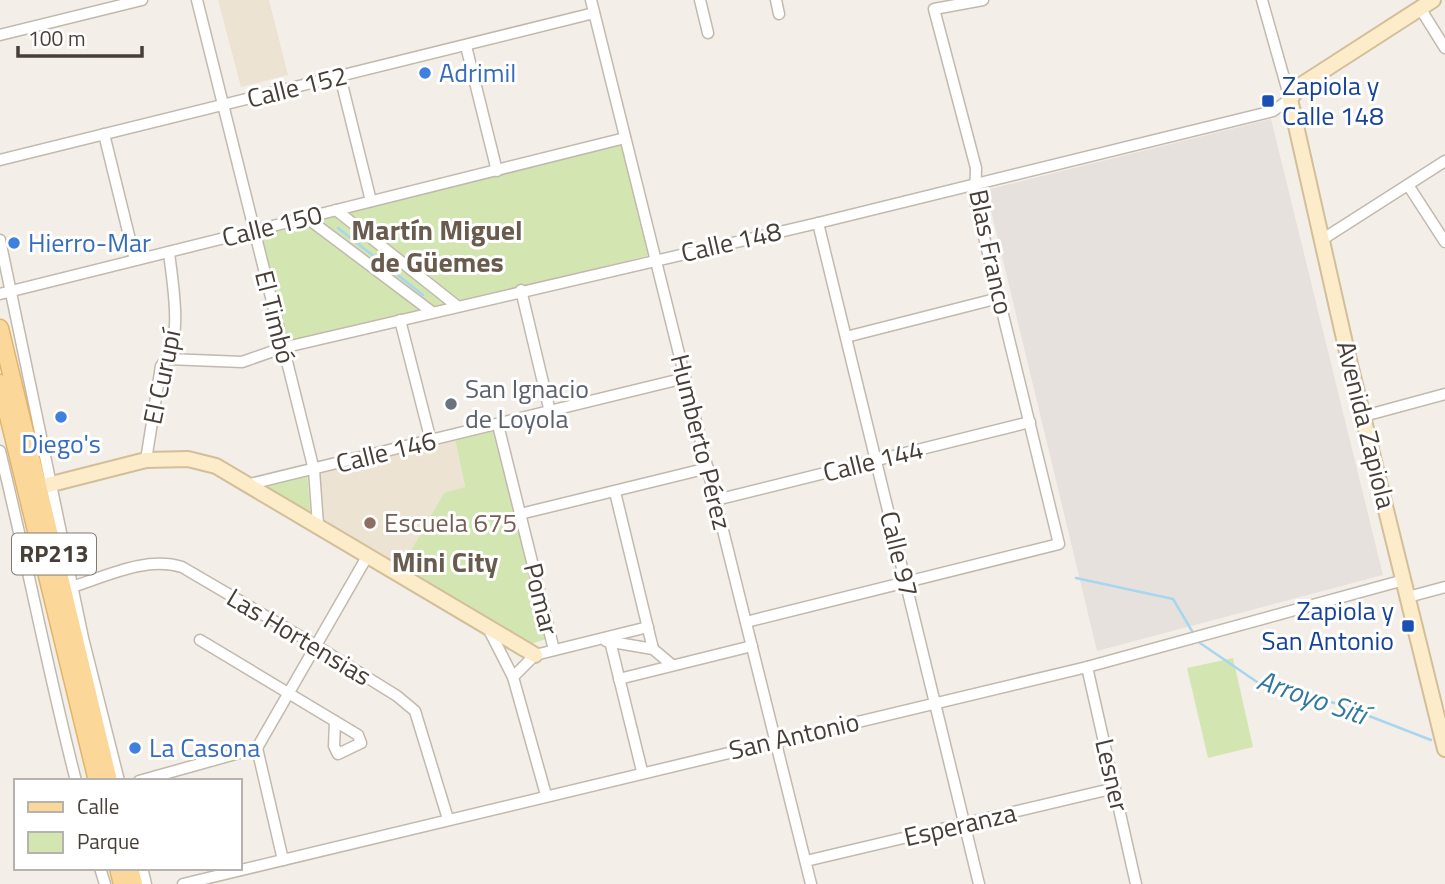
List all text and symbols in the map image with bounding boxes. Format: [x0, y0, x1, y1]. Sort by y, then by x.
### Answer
scale bar [18, 14, 142, 58]
text: 100 m [28, 22, 85, 54]
place label: Adrimil [439, 53, 516, 92]
street label: Calle 152 [243, 55, 351, 118]
marker: Adrimil [417, 65, 433, 81]
place label: Zapiola y Calle 148 [1282, 66, 1384, 135]
marker: Zapiola y Calle 148 [1260, 93, 1276, 109]
street label: Blas Franco [959, 186, 1024, 318]
street label: Calle 150 [218, 194, 326, 257]
district label: Martín Miguel de Güemes [351, 208, 523, 283]
street label: Calle 148 [677, 211, 785, 272]
place label: Hierro-Mar [28, 223, 151, 262]
marker: Hierro-Mar [6, 235, 22, 251]
street label: El Timbó [245, 266, 306, 368]
street label: El Curupí [132, 324, 191, 428]
street label: Avenida Zapiola [1327, 337, 1406, 513]
street label: Humberto Pérez [661, 350, 742, 534]
place label: San Ignacio de Loyola [465, 369, 589, 438]
marker: San Ignacio de Loyola [443, 396, 459, 412]
marker: Diego's [53, 409, 69, 425]
street label: Calle 146 [332, 420, 440, 483]
place label: Diego's [21, 424, 101, 463]
street label: Calle 144 [819, 429, 927, 492]
place label: Escuela 675 [384, 503, 517, 542]
street label: Calle 97 [870, 507, 929, 601]
marker: Escuela 675 [362, 515, 378, 531]
road number: RP213 [12, 534, 96, 574]
district label: Mini City [392, 540, 498, 583]
street label: Pomar [514, 559, 569, 639]
street label: Las Hortensias [220, 578, 379, 695]
place label: Zapiola y San Antonio [1262, 591, 1394, 660]
marker: Zapiola y San Antonio [1400, 618, 1416, 634]
water label: Arroyo Sití [1252, 658, 1379, 737]
street label: San Antonio [725, 702, 863, 769]
place label: La Casona [149, 728, 260, 767]
street label: Lesner [1085, 735, 1140, 815]
marker: La Casona [127, 740, 143, 756]
legend [14, 779, 242, 870]
text: Calle [77, 790, 119, 822]
street label: Esperanza [900, 793, 1020, 856]
text: Parque [77, 825, 140, 857]

